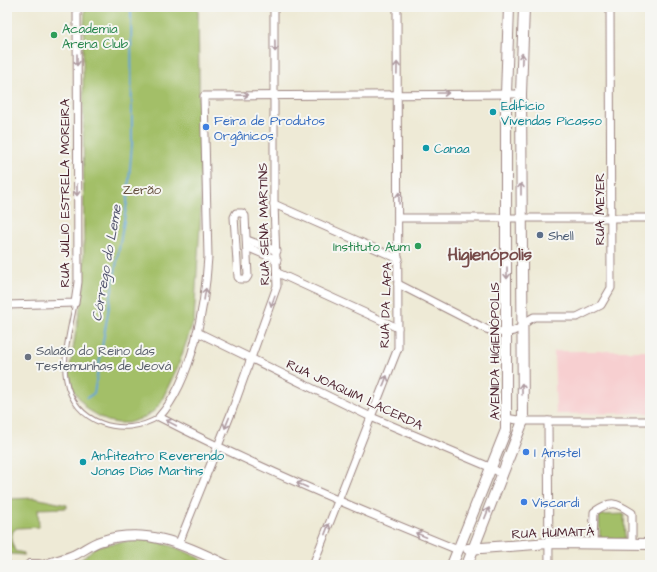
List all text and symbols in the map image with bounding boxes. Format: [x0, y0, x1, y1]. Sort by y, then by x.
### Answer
place label: Academia Arena Club [62, 20, 129, 53]
marker: Academia Arena Club [49, 30, 59, 40]
one-way arrow [271, 39, 279, 52]
one-way arrow [73, 53, 81, 66]
one-way arrow [519, 53, 526, 66]
one-way arrow [393, 62, 400, 75]
one-way arrow [436, 89, 449, 97]
one-way arrow [236, 91, 249, 99]
place label: Edifício Vivendas Picasso [501, 97, 603, 130]
street label: RUA JÚLIO ESTRELA MOREIRA [56, 98, 74, 287]
marker: Edifício Vivendas Picasso [488, 107, 498, 117]
place label: Feira de Produtos Orgânicos [214, 112, 326, 146]
marker: Feira de Produtos Orgânicos [201, 122, 211, 132]
place label: Canaa [434, 140, 470, 158]
marker: Canaa [421, 143, 431, 153]
street label: RUA SENA MARTINS [254, 162, 274, 286]
street label: RUA MEYER [591, 173, 609, 245]
park label: Zerão [123, 181, 162, 199]
one-way arrow [73, 183, 81, 196]
one-way arrow [517, 183, 525, 196]
one-way arrow [395, 192, 402, 205]
water label: Córrego do Leme [87, 202, 127, 323]
place label: Shell [548, 227, 574, 245]
marker: Shell [535, 230, 545, 240]
place label: Instituto Aum [333, 238, 411, 256]
marker: Instituto Aum [413, 241, 423, 251]
district label: Higienópolis [448, 243, 533, 268]
street label: RUA DA LAPA [376, 261, 397, 348]
one-way arrow [503, 266, 511, 279]
street label: AVENIDA HIGIENÓPOLIS [486, 282, 504, 420]
one-way arrow [201, 288, 209, 301]
one-way arrow [269, 295, 276, 308]
place label: Salaão do Reino das Testemunhas de Jeová [36, 342, 172, 375]
marker: Salaão do Reino das Testemunhas de Jeová [23, 352, 33, 362]
street label: RUA JOAQUIM LACERDA [283, 355, 426, 435]
one-way arrow [381, 376, 389, 388]
one-way arrow [518, 383, 526, 396]
one-way arrow [223, 416, 230, 428]
one-way arrow [166, 419, 178, 426]
place label: I Amstel [534, 444, 580, 462]
place label: Anfiteatro Reverendo Jonas Dias Martins [91, 447, 225, 480]
marker: I Amstel [521, 447, 531, 457]
marker: Anfiteatro Reverendo Jonas Dias Martins [78, 457, 88, 467]
one-way arrow [296, 481, 308, 488]
place label: Viscardi [532, 494, 579, 512]
marker: Viscardi [519, 497, 529, 507]
one-way arrow [484, 507, 492, 519]
one-way arrow [324, 523, 332, 535]
street label: RUA HUMAITÁ [511, 523, 595, 543]
one-way arrow [416, 531, 428, 538]

